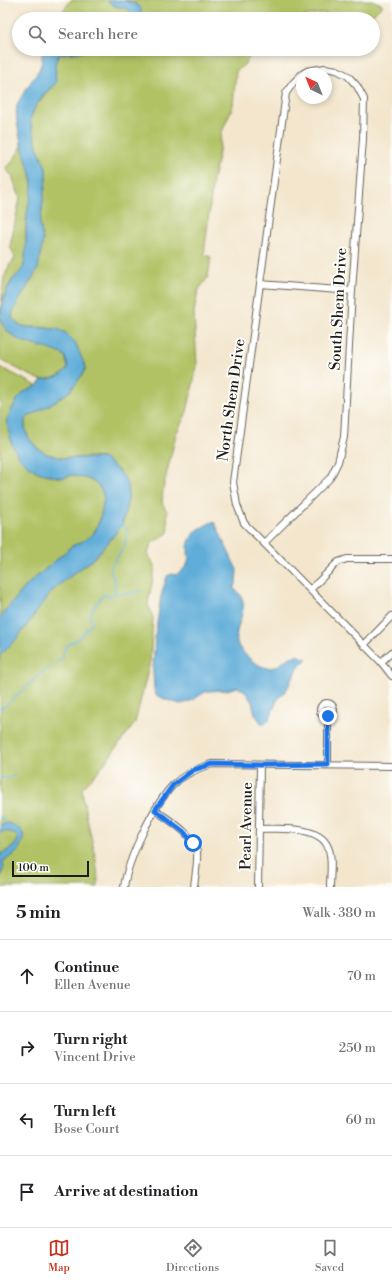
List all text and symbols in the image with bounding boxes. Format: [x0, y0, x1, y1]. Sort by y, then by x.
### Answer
search box [12, 12, 380, 56]
icon: search [26, 23, 48, 45]
text: Search here [58, 25, 138, 44]
north arrow [296, 68, 332, 104]
street label: South Shem Drive [326, 247, 351, 371]
street label: North Shem Drive [214, 338, 249, 462]
route end [319, 707, 337, 725]
street label: Pearl Avenue [236, 782, 257, 870]
route start [184, 834, 202, 852]
scale bar [12, 859, 89, 878]
text: 100 m [18, 861, 49, 875]
text: 5 min [16, 902, 61, 924]
text: Walk · 380 m [302, 905, 376, 921]
text: Continue [54, 958, 119, 977]
icon: ahead [16, 965, 38, 987]
text: 70 m [347, 968, 376, 984]
text: Ellen Avenue [54, 977, 131, 993]
text: Turn right [54, 1030, 128, 1049]
icon: right [16, 1037, 38, 1059]
text: 250 m [339, 1040, 376, 1056]
text: Vincent Drive [54, 1049, 136, 1065]
text: Turn left [54, 1102, 116, 1121]
icon: left [16, 1109, 38, 1131]
text: 60 m [345, 1112, 376, 1128]
text: Bose Court [54, 1121, 120, 1137]
icon: arrive [16, 1181, 38, 1203]
text: Arrive at destination [54, 1182, 198, 1201]
tab: Map [48, 1237, 70, 1275]
tab: Directions [166, 1237, 219, 1275]
tab: Saved [315, 1237, 344, 1275]

